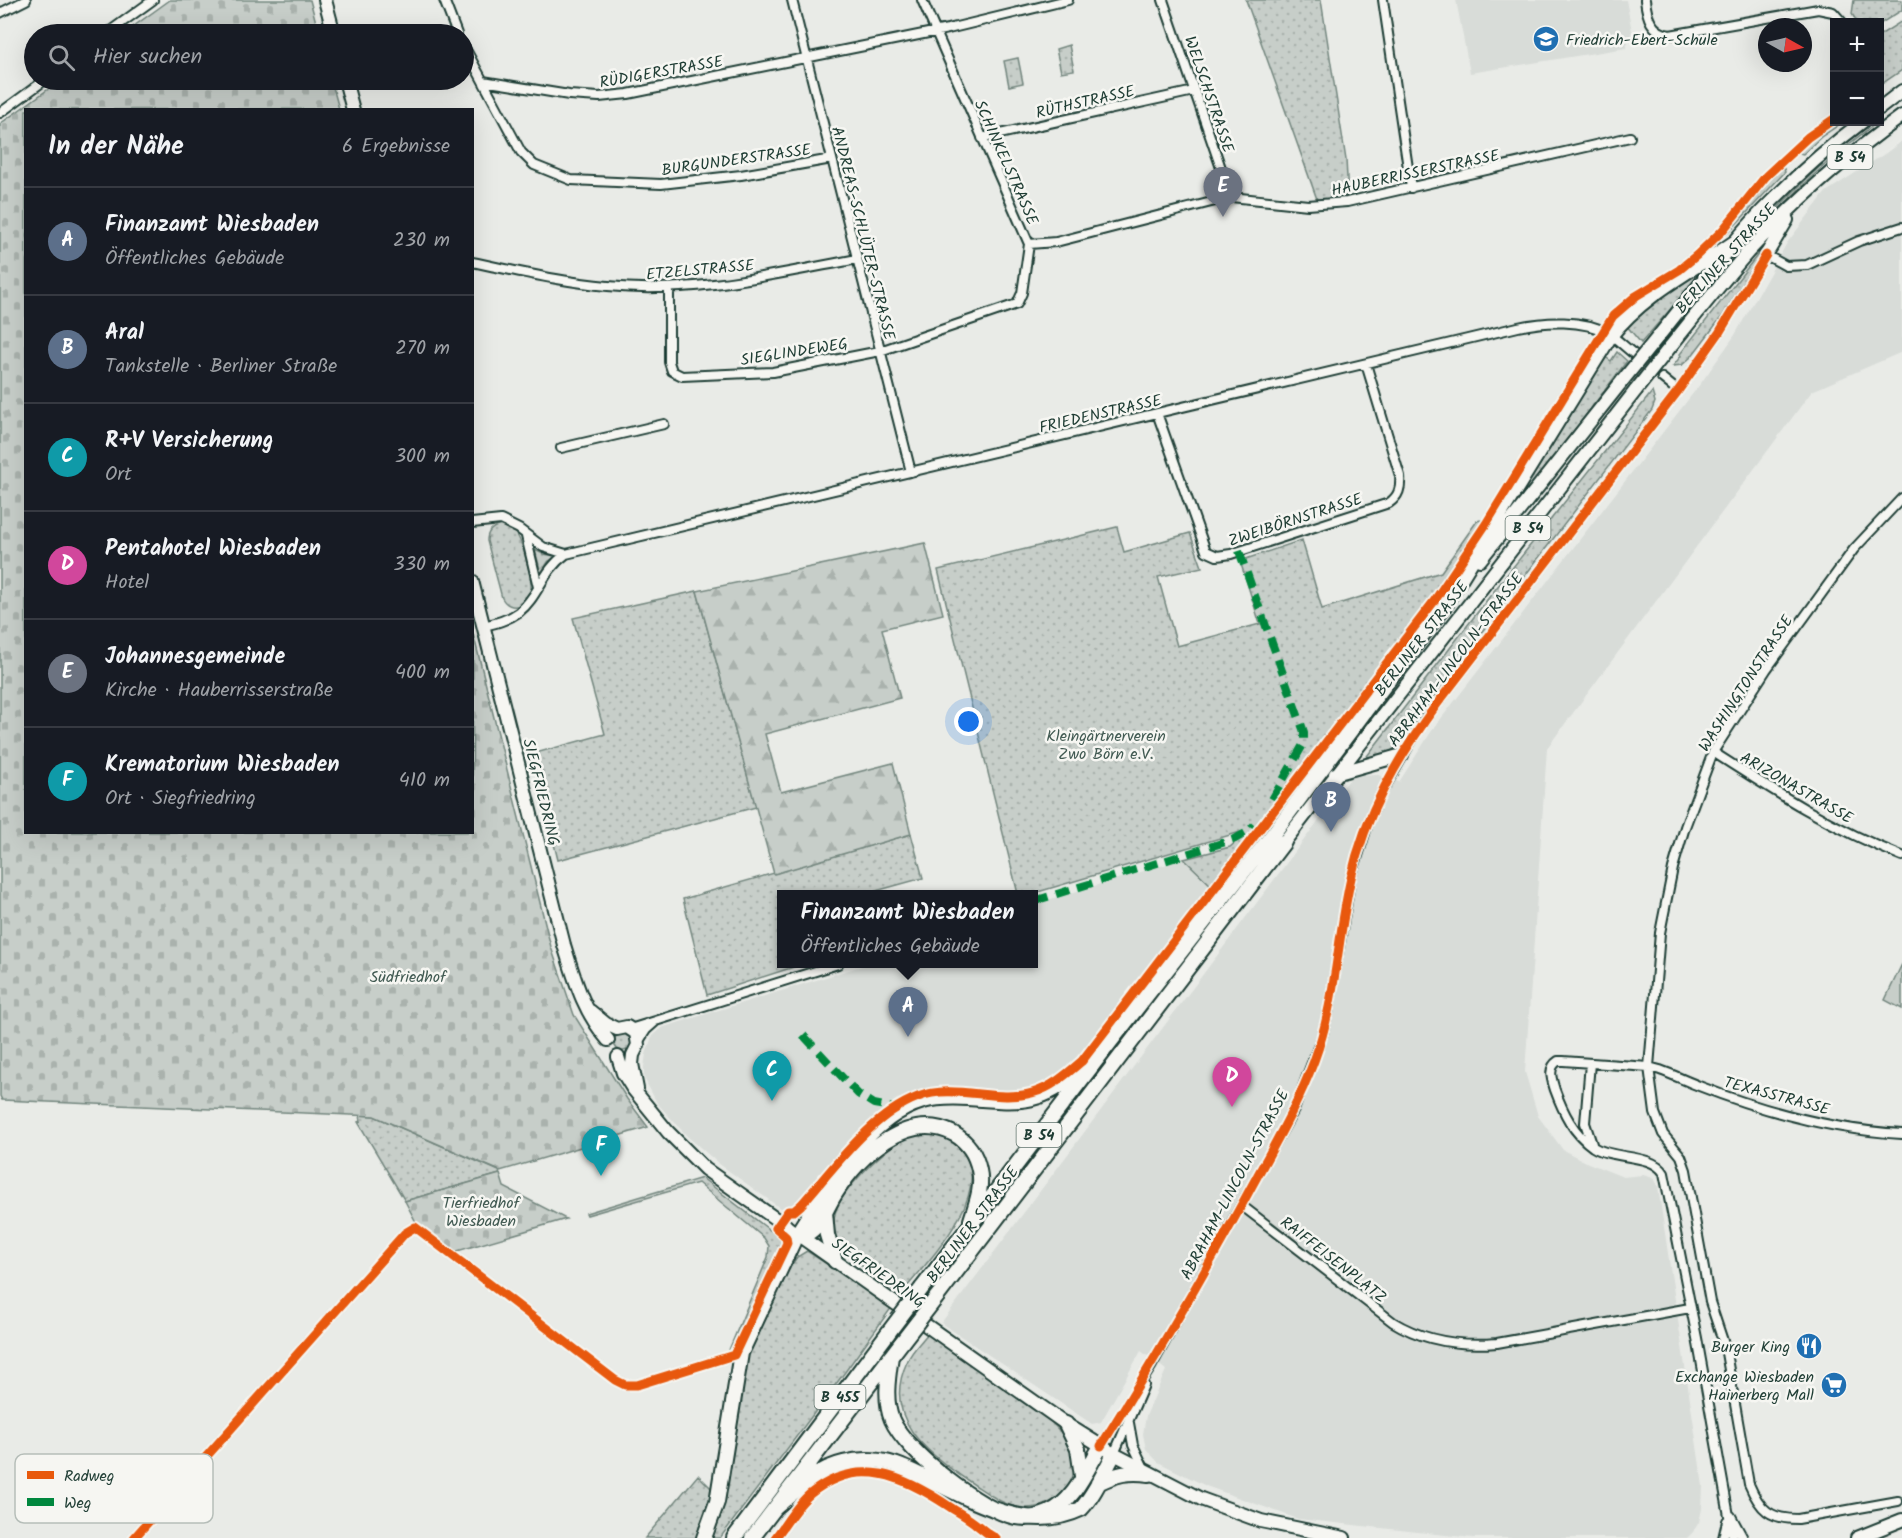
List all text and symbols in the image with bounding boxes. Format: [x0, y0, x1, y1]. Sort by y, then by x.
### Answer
north arrow [1758, 18, 1812, 72]
map controls [1830, 18, 1884, 126]
button: + [1830, 18, 1884, 72]
search box [24, 24, 474, 90]
school or university icon: Friedrich-Ebert-Schule [1531, 24, 1561, 54]
place label: Friedrich-Ebert-Schule [1566, 28, 1718, 53]
street label: WELSCHSTRASSE [1177, 33, 1240, 157]
text: Hier suchen [93, 40, 202, 75]
icon: search [45, 41, 78, 74]
street label: RÜDIGERSTRASSE [598, 49, 726, 96]
button: − [1830, 72, 1884, 126]
street label: RÜTHSTRASSE [1034, 79, 1138, 126]
street label: SCHINKELSTRASSE [967, 96, 1045, 230]
street label: ANDREAS-SCHLÜTER-STRASSE [824, 124, 901, 343]
text: In der Nähe [48, 126, 184, 168]
text: 6 Ergebnisse [342, 131, 450, 163]
street label: BURGUNDERSTRASSE [660, 138, 813, 183]
street label: HAUBERRISSERSTRASSE [1329, 143, 1502, 204]
road number: B 54 [1828, 145, 1872, 169]
pin: E [1204, 168, 1242, 217]
street label: BERLINER STRASSE [1670, 198, 1783, 320]
text: Finanzamt Wiesbaden [105, 208, 319, 243]
text: A [61, 225, 74, 257]
text: 230 m [393, 225, 450, 257]
text: Öffentliches Gebäude [105, 243, 284, 275]
street label: ETZELSTRASSE [645, 253, 756, 288]
text: Aral [105, 316, 144, 351]
street label: SIEGLINDEWEG [739, 332, 850, 373]
text: B [61, 333, 74, 365]
text: 270 m [395, 333, 450, 365]
text: Tankstelle · Berliner Straße [105, 351, 337, 383]
street label: FRIEDENSTRASSE [1037, 388, 1165, 441]
text: R+V Versicherung [105, 424, 273, 459]
text: C [61, 441, 74, 473]
text: 300 m [395, 441, 450, 473]
text: Ort [105, 459, 132, 491]
street label: ZWEIBÖRNSTRASSE [1225, 487, 1366, 554]
road number: B 54 [1506, 516, 1550, 540]
text: Pentahotel Wiesbaden [105, 532, 321, 567]
text: D [61, 549, 74, 581]
text: 330 m [393, 549, 450, 581]
text: Hotel [105, 567, 149, 599]
street label: ABRAHAM-LINCOLN-STRASSE [1382, 567, 1531, 752]
street label: BERLINER STRASSE [1369, 575, 1476, 702]
street label: WASHINGTONSTRASSE [1693, 610, 1800, 757]
text: Johannesgemeinde [105, 640, 285, 675]
text: E [62, 657, 73, 689]
text: 400 m [395, 657, 450, 689]
text: Kirche · Hauberrisserstraße [105, 675, 333, 707]
your location [954, 707, 983, 736]
park label: Kleingärtnerverein Zwo Börn e.V. [1046, 724, 1166, 767]
street label: SIEGFRIEDRING [515, 736, 566, 849]
street label: ARIZONASTRASSE [1735, 746, 1858, 831]
text: Krematorium Wiesbaden [105, 748, 339, 783]
text: F [62, 765, 73, 797]
text: 410 m [399, 765, 450, 797]
pin: B [1312, 782, 1350, 832]
text: Ort · Siegfriedring [105, 783, 256, 815]
popup [777, 890, 1038, 968]
text: Finanzamt Wiesbaden [801, 896, 1014, 931]
text: Öffentliches Gebäude [801, 931, 980, 963]
park label: Südfriedhof [370, 965, 448, 990]
pin: A [888, 988, 928, 1037]
pin: C [752, 1052, 792, 1101]
pin: D [1212, 1058, 1252, 1107]
street label: TEXASSTRASSE [1721, 1070, 1833, 1123]
street label: ABRAHAM-LINCOLN-STRASSE [1174, 1084, 1297, 1284]
road number: B 54 [1016, 1123, 1062, 1147]
pin: F [582, 1126, 620, 1176]
street label: BERLINER STRASSE [921, 1161, 1026, 1289]
park label: Tierfriedhof Wiesbaden [442, 1191, 521, 1234]
street label: RAIFFEISENPLATZ [1274, 1210, 1392, 1310]
street label: SIEGFRIEDRING [826, 1231, 930, 1315]
restaurant icon: Burger King [1794, 1331, 1824, 1361]
place label: Burger King [1711, 1335, 1790, 1360]
place label: Exchange Wiesbaden Hainerberg Mall [1675, 1365, 1814, 1408]
supermarket icon: Exchange Wiesbaden Hainerberg Mall [1819, 1370, 1849, 1400]
road number: B 455 [814, 1385, 866, 1409]
legend [15, 1454, 213, 1523]
text: Radweg [64, 1464, 114, 1489]
text: Weg [64, 1491, 91, 1516]

